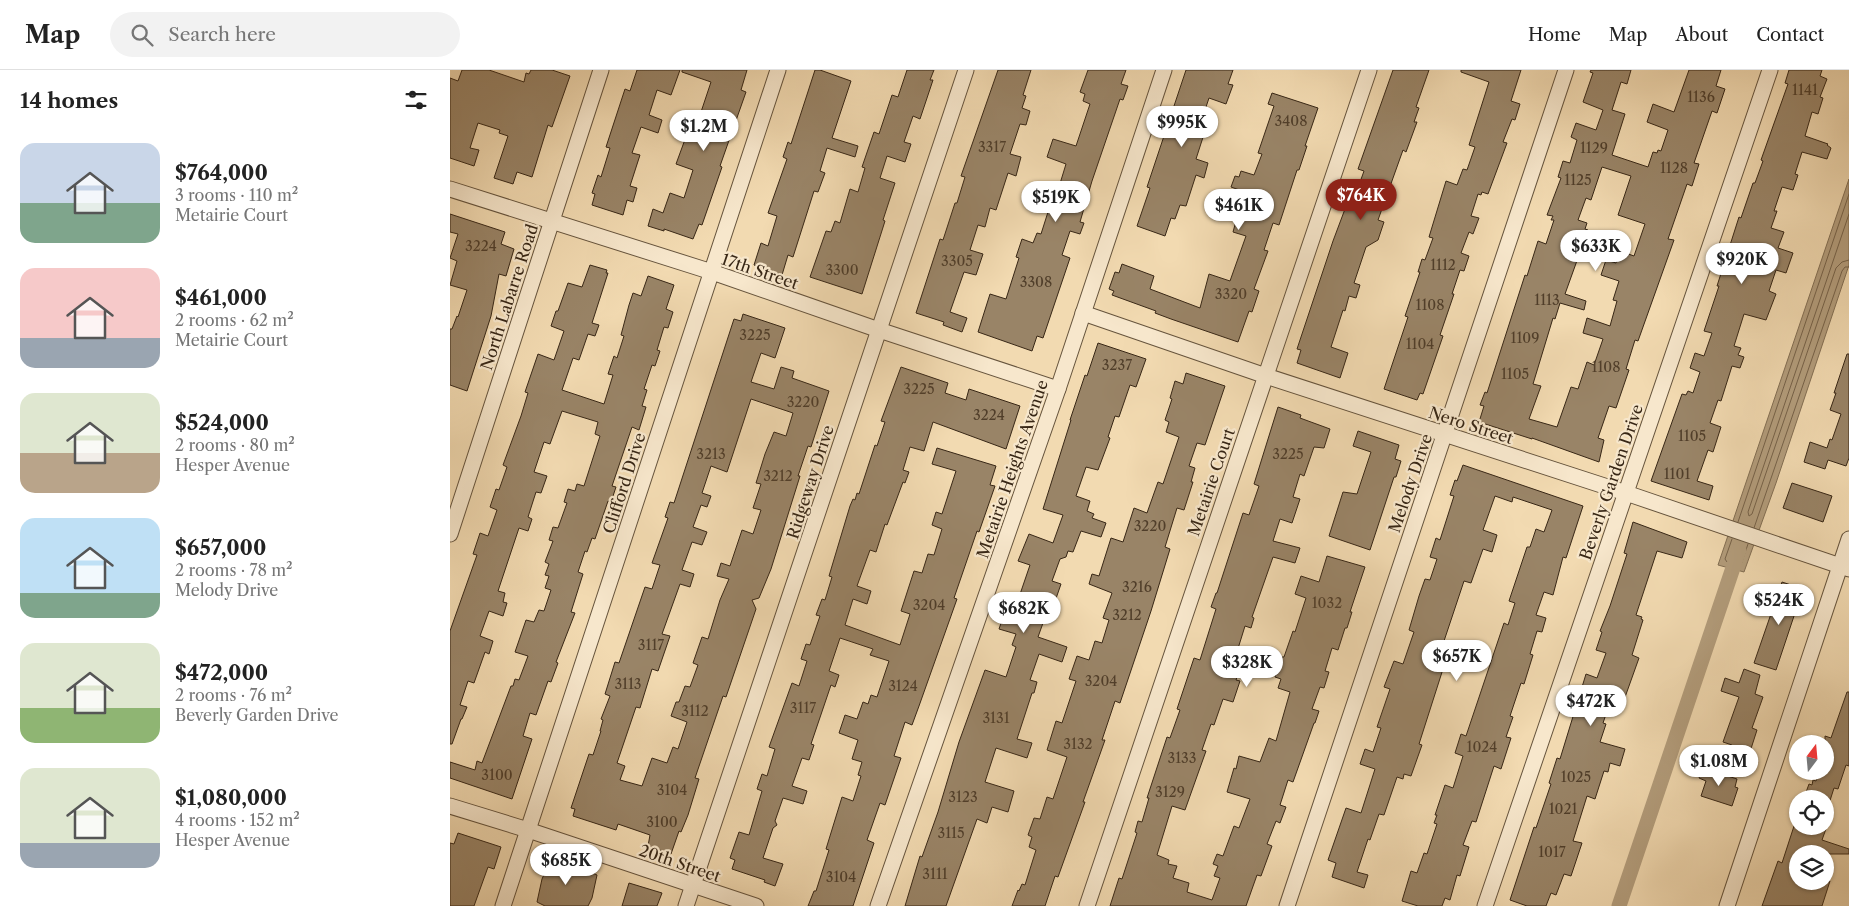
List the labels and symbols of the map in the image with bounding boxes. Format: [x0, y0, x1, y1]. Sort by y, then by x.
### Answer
house number: 1141 [1792, 81, 1818, 99]
house number: 1136 [1687, 88, 1715, 106]
pin: $995K [1147, 106, 1217, 148]
pin: $1.2M [669, 109, 739, 152]
house number: 3408 [1275, 112, 1307, 130]
house number: 3317 [978, 138, 1006, 156]
house number: 1129 [1580, 139, 1608, 157]
house number: 1128 [1660, 159, 1688, 177]
house number: 1125 [1564, 171, 1592, 189]
pin: $764K [1326, 178, 1396, 221]
pin: $519K [1021, 180, 1091, 223]
pin: $461K [1204, 189, 1274, 231]
street label: North Labarre Road [476, 221, 542, 373]
pin: $633K [1561, 230, 1631, 272]
house number: 3224 [465, 237, 497, 255]
pin: $920K [1707, 242, 1777, 285]
street label: 17th Street [719, 249, 801, 294]
house number: 3305 [941, 252, 973, 270]
house number: 1112 [1430, 256, 1456, 274]
house number: 3300 [825, 261, 859, 279]
house number: 3308 [1020, 273, 1052, 291]
house number: 3320 [1215, 285, 1247, 303]
house number: 1113 [1534, 291, 1560, 309]
house number: 1108 [1416, 296, 1444, 314]
house number: 3225 [739, 326, 771, 344]
house number: 1109 [1511, 329, 1539, 347]
house number: 1104 [1406, 335, 1434, 353]
house number: 3237 [1102, 356, 1132, 374]
house number: 1108 [1592, 358, 1620, 376]
house number: 1105 [1501, 365, 1529, 383]
street label: Metairie Heights Avenue [972, 377, 1052, 561]
house number: 3225 [903, 380, 935, 398]
house number: 3220 [787, 393, 819, 411]
street label: Beverly Garden Drive [1575, 401, 1647, 563]
street label: Nero Street [1426, 402, 1516, 448]
house number: 3224 [973, 406, 1005, 424]
street label: Ridgeway Drive [782, 423, 838, 541]
street label: Metairie Court [1183, 425, 1239, 539]
house number: 1105 [1678, 427, 1706, 445]
street label: Clifford Drive [598, 430, 650, 536]
street label: Melody Drive [1384, 431, 1436, 535]
house number: 3213 [696, 445, 726, 463]
house number: 3225 [1272, 445, 1304, 463]
house number: 1101 [1664, 465, 1690, 483]
house number: 3212 [763, 467, 793, 485]
house number: 3220 [1134, 517, 1166, 535]
house number: 3216 [1122, 578, 1152, 596]
pin: $524K [1744, 584, 1814, 626]
pin: $682K [989, 592, 1059, 634]
house number: 1032 [1312, 594, 1342, 612]
house number: 3204 [913, 596, 945, 614]
house number: 3212 [1112, 606, 1142, 624]
house number: 3117 [638, 636, 664, 654]
pin: $657K [1422, 640, 1492, 682]
pin: $328K [1212, 646, 1282, 688]
house number: 3204 [1085, 672, 1117, 690]
house number: 3113 [614, 675, 642, 693]
house number: 3124 [888, 677, 918, 695]
pin: $472K [1556, 684, 1626, 727]
house number: 3117 [790, 699, 816, 717]
house number: 3112 [681, 702, 709, 720]
house number: 3131 [982, 709, 1010, 727]
house number: 3132 [1063, 735, 1093, 753]
north arrow [1789, 735, 1834, 780]
house number: 1024 [1467, 738, 1497, 756]
pin: $1.08M [1678, 744, 1760, 787]
house number: 3133 [1167, 749, 1197, 767]
house number: 3100 [481, 766, 513, 784]
house number: 1025 [1561, 768, 1591, 786]
house number: 3104 [657, 781, 687, 799]
house number: 3129 [1155, 783, 1185, 801]
house number: 3123 [948, 788, 978, 806]
house number: 1021 [1549, 800, 1577, 818]
house number: 3100 [646, 813, 678, 831]
house number: 3115 [937, 824, 965, 842]
street label: 20th Street [637, 840, 724, 886]
house number: 1017 [1538, 843, 1566, 861]
pin: $685K [531, 844, 601, 886]
house number: 3111 [922, 865, 948, 883]
house number: 3104 [826, 868, 856, 886]

